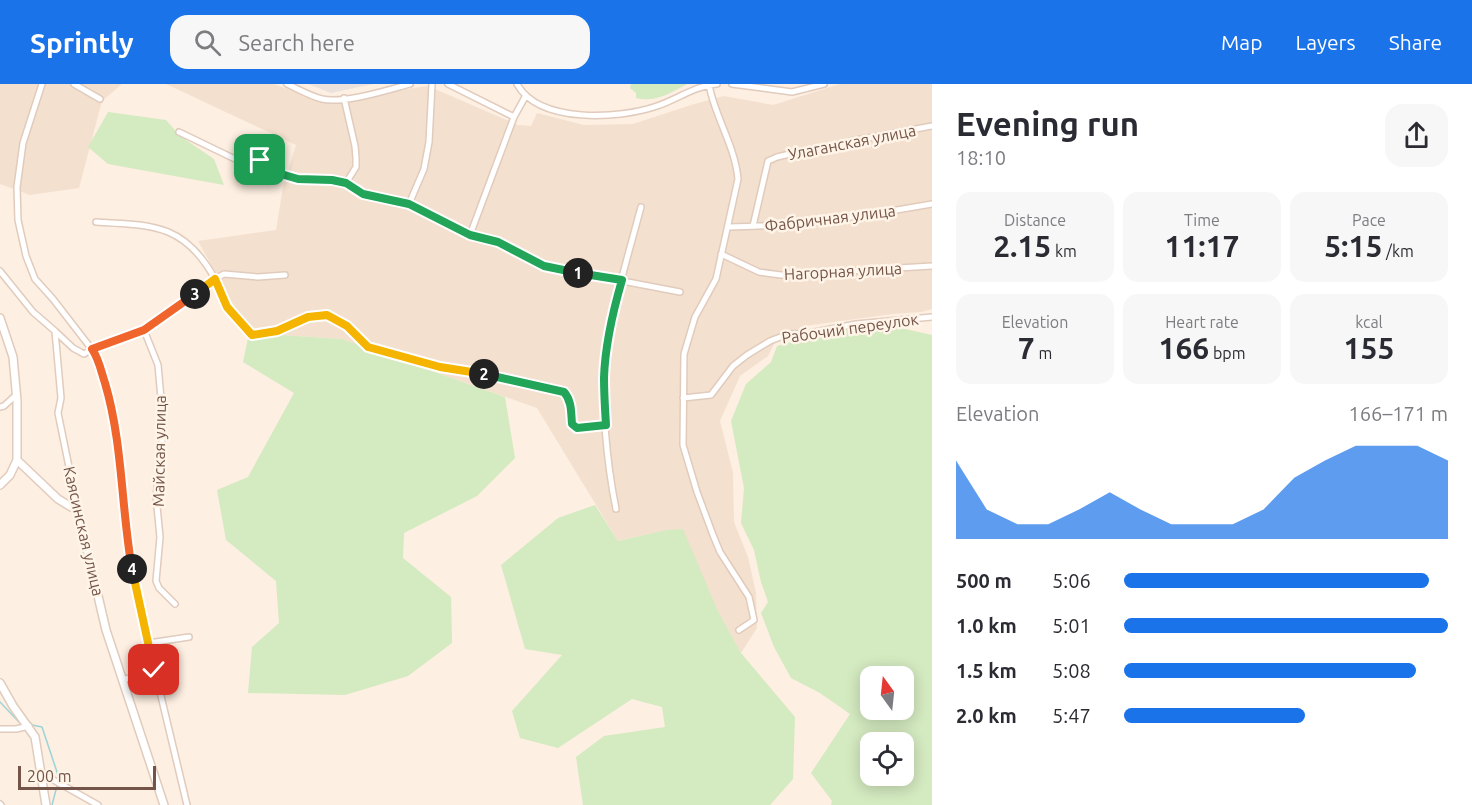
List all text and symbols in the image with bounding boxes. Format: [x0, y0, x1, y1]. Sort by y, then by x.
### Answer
search box [170, 15, 590, 69]
icon: search [191, 26, 224, 59]
text: Sprintly [30, 27, 134, 58]
text: Search here [239, 30, 355, 55]
text: Map [1221, 30, 1262, 54]
text: Layers [1295, 30, 1356, 54]
text: Share [1389, 30, 1442, 54]
button: share [1385, 104, 1448, 167]
text: Evening run [956, 105, 1139, 142]
street label: Улаганская улица [787, 121, 917, 163]
pin [234, 134, 285, 185]
icon: arrive [243, 143, 276, 176]
text: 18:10 [956, 146, 1006, 169]
street label: Фабричная улица [763, 201, 897, 235]
text: Distance [1004, 211, 1066, 229]
text: Time [1184, 211, 1220, 229]
text: Pace [1352, 211, 1386, 229]
text: 2.15 [993, 229, 1051, 263]
text: 11:17 [1164, 229, 1240, 263]
text: 5:15 [1324, 229, 1382, 263]
text: km [1051, 242, 1077, 260]
text: /km [1382, 242, 1414, 260]
pin: 1 [563, 258, 593, 288]
street label: Нагорная улица [784, 259, 902, 283]
text: 1 [573, 264, 583, 282]
pin: 3 [180, 279, 210, 309]
text: 3 [190, 285, 200, 303]
street label: Рабочий переулок [780, 309, 920, 347]
text: Elevation [1002, 313, 1068, 331]
text: Heart rate [1165, 313, 1239, 331]
text: kcal [1355, 313, 1383, 331]
text: 7 [1018, 331, 1035, 365]
text: 166 [1159, 331, 1209, 365]
text: 155 [1344, 331, 1394, 365]
text: m [1035, 344, 1052, 362]
text: bpm [1209, 344, 1245, 362]
pin: 2 [469, 359, 499, 389]
text: 2 [479, 365, 489, 383]
street label: Майская улица [149, 395, 169, 507]
text: Elevation [956, 402, 1039, 425]
text: 166–171 m [1349, 402, 1448, 425]
street label: Каясинская улица [60, 464, 108, 598]
pin: 4 [117, 554, 147, 584]
text: 4 [127, 560, 137, 578]
text: 500 m [956, 569, 1012, 592]
text: 5:06 [1052, 569, 1091, 592]
text: 1.0 km [956, 614, 1017, 637]
text: 5:01 [1052, 614, 1091, 637]
pin [128, 644, 179, 695]
icon: check [137, 653, 170, 686]
text: 1.5 km [956, 659, 1017, 682]
text: 5:08 [1052, 659, 1091, 682]
north arrow [860, 666, 914, 720]
map controls [860, 666, 914, 786]
text: 2.0 km [956, 704, 1017, 727]
text: 5:47 [1052, 704, 1091, 727]
button: locate [860, 732, 914, 786]
scale bar [18, 763, 156, 790]
text: 200 m [27, 767, 72, 785]

